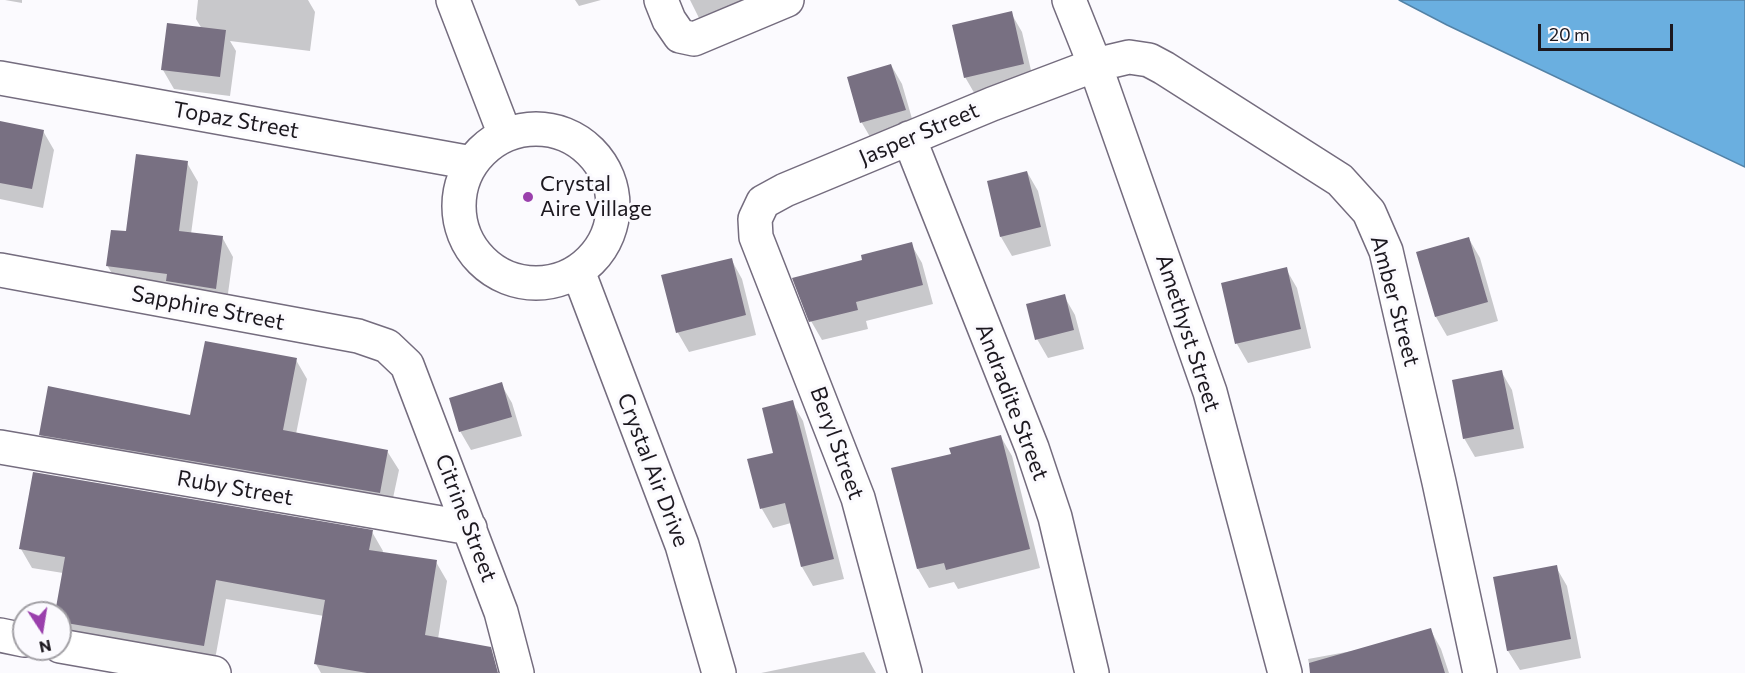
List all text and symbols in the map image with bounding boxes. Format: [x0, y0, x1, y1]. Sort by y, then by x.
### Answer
scale bar [1541, 12, 1676, 50]
text: 20 m [1549, 23, 1590, 45]
street label: Topaz Street [171, 96, 301, 144]
street label: Jasper Street [855, 97, 983, 171]
place label: Crystal Aire Village [540, 171, 652, 222]
marker: Crystal Aire Village [521, 190, 535, 204]
street label: Amber Street [1365, 233, 1425, 369]
street label: Amethyst Street [1150, 251, 1226, 415]
street label: Sapphire Street [129, 280, 287, 336]
street label: Andradite Street [970, 320, 1054, 484]
street label: Beryl Street [804, 383, 870, 503]
street label: Crystal Air Drive [612, 389, 694, 551]
street label: Citrine Street [430, 450, 502, 586]
street label: Ruby Street [175, 465, 295, 511]
north arrow [12, 601, 72, 661]
text: N [38, 637, 53, 658]

